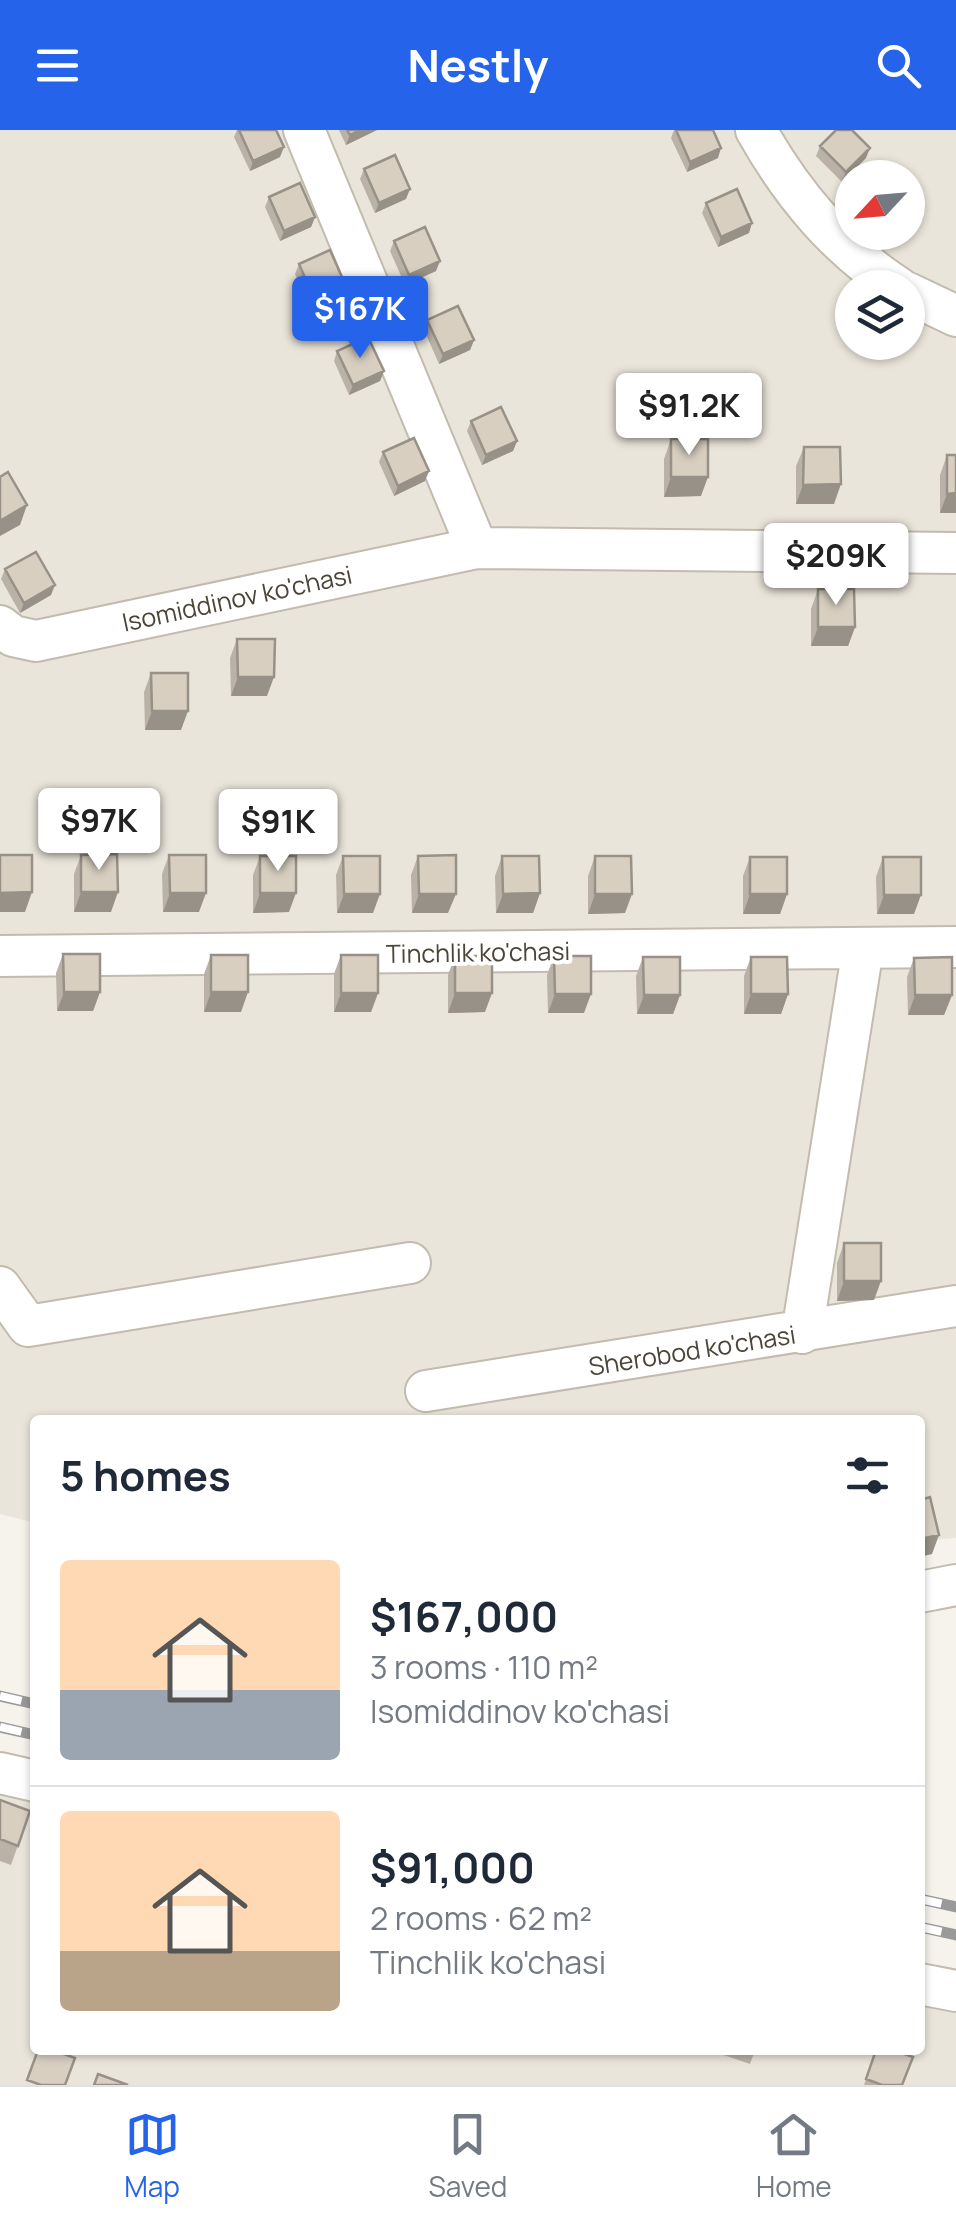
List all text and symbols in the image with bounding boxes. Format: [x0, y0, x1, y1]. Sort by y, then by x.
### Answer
text: Nestly [407, 34, 549, 96]
icon: menu [30, 38, 85, 93]
icon: search [871, 38, 926, 93]
north arrow [835, 160, 925, 250]
map controls [835, 160, 925, 360]
button: layers [835, 270, 925, 360]
pin: $167K [290, 276, 430, 361]
text: $167K [314, 286, 406, 330]
pin: $91.2K [608, 373, 770, 458]
text: $91.2K [638, 383, 740, 427]
pin: $209K [766, 523, 906, 608]
text: $209K [786, 533, 886, 577]
street label: Isomiddinov ko'chasi [119, 557, 355, 639]
pin: $97K [40, 788, 158, 873]
pin: $91K [219, 789, 337, 874]
text: $97K [60, 798, 138, 842]
text: $91K [241, 799, 315, 843]
street label: Tinchlik ko'chasi [385, 933, 571, 971]
street label: Sherobod ko'chasi [586, 1316, 798, 1384]
text: 5 homes [60, 1446, 231, 1504]
icon: filters [840, 1448, 895, 1503]
text: $167,000 [370, 1587, 558, 1645]
icon: home [140, 1600, 260, 1720]
text: 3 rooms · 110 m² [370, 1645, 598, 1689]
text: Isomiddinov ko'chasi [370, 1689, 670, 1733]
text: $91,000 [370, 1838, 535, 1896]
icon: home [140, 1851, 260, 1971]
text: 2 rooms · 62 m² [370, 1896, 592, 1940]
text: Tinchlik ko'chasi [370, 1940, 606, 1984]
tab: Map [124, 2107, 180, 2205]
tab: Saved [429, 2107, 507, 2205]
tab: Home [756, 2107, 832, 2205]

